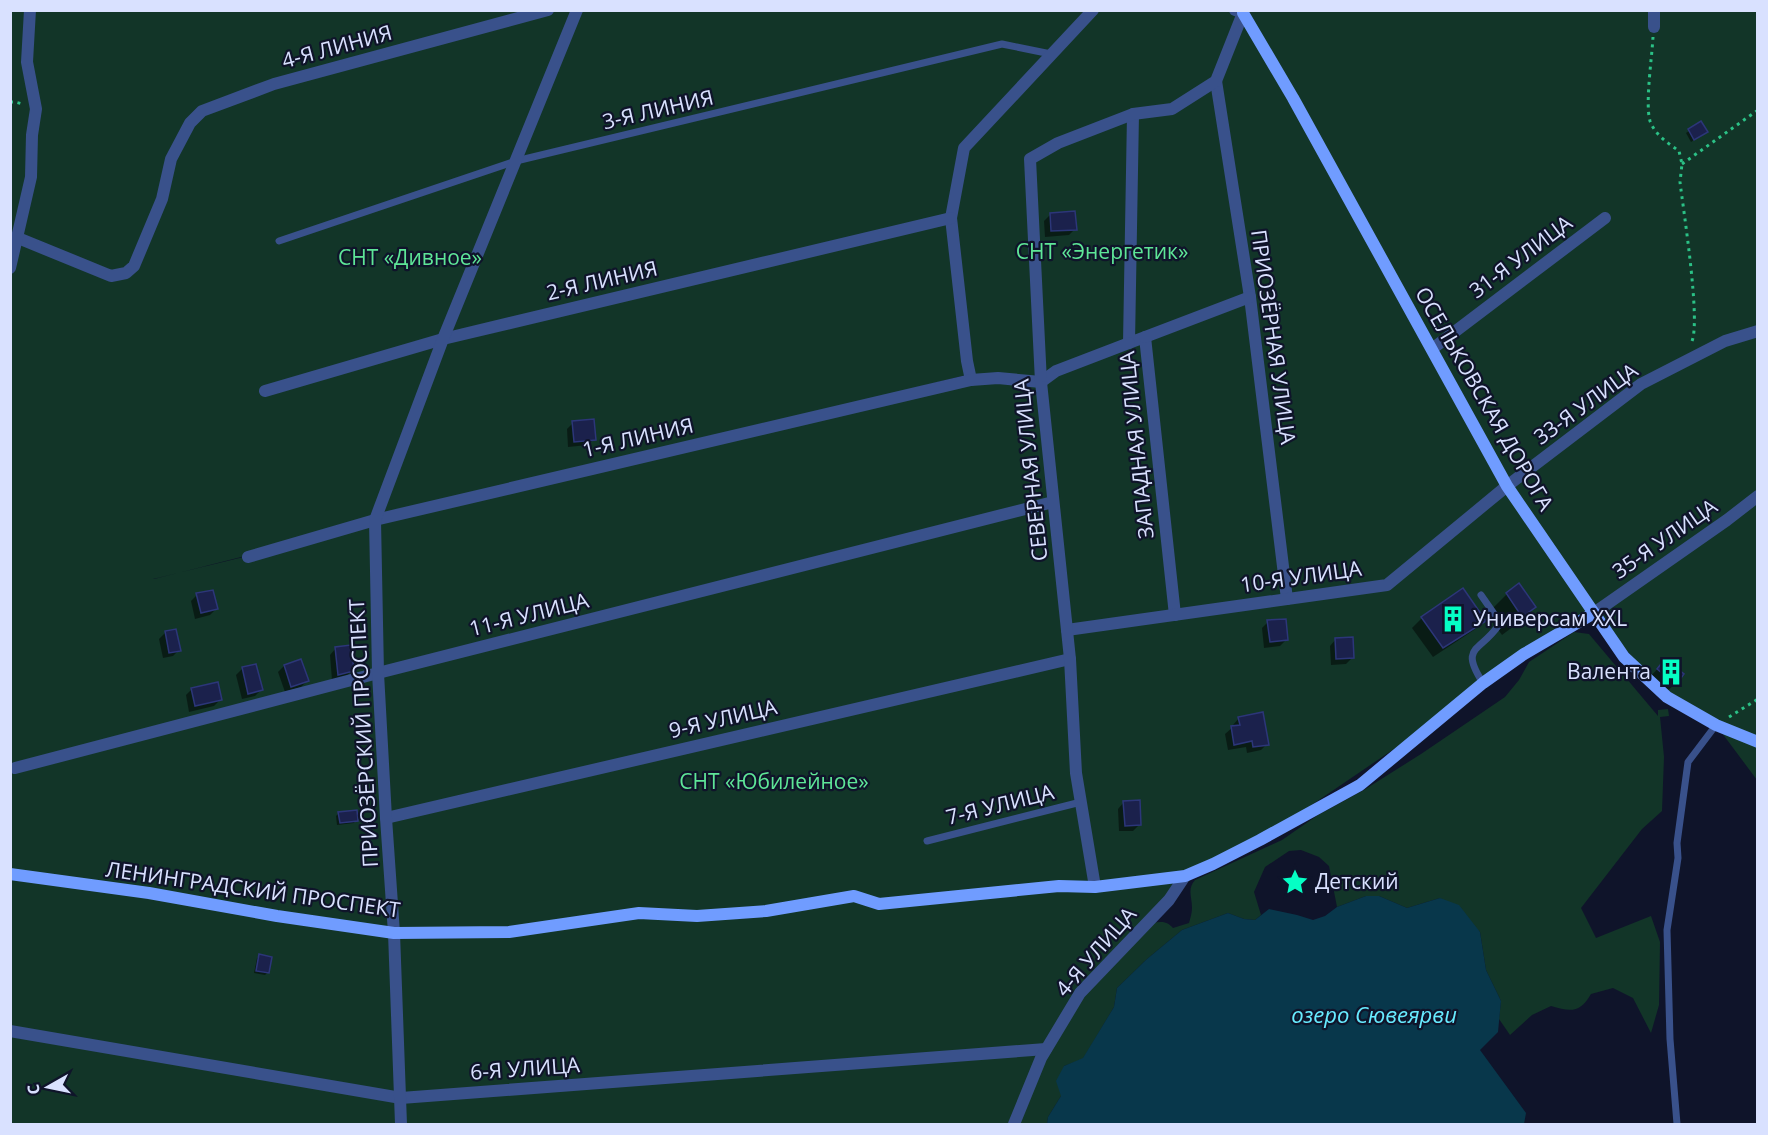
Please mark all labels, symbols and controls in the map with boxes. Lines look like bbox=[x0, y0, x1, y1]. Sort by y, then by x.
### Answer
street label: 4-Я ЛИНИЯ bbox=[279, 18, 395, 74]
street label: 3-Я ЛИНИЯ bbox=[600, 83, 716, 135]
street label: 31-Я УЛИЦА bbox=[1463, 208, 1578, 304]
street label: ПРИОЗЁРНАЯ УЛИЦА bbox=[1245, 228, 1303, 447]
park label: СНТ «Энергетик» bbox=[1016, 237, 1188, 265]
park label: СНТ «Дивное» bbox=[338, 243, 482, 271]
street label: 2-Я ЛИНИЯ bbox=[544, 254, 660, 306]
street label: ОСЕЛЬКОВСКАЯ ДОРОГА bbox=[1409, 282, 1561, 516]
street label: ЗАПАДНАЯ УЛИЦА bbox=[1112, 349, 1160, 540]
street label: 33-Я УЛИЦА bbox=[1528, 356, 1644, 450]
street label: СЕВЕРНАЯ УЛИЦА bbox=[1006, 377, 1053, 562]
street label: 1-Я ЛИНИЯ bbox=[580, 411, 696, 463]
street label: 35-Я УЛИЦА bbox=[1606, 491, 1723, 585]
street label: 10-Я УЛИЦА bbox=[1239, 554, 1364, 598]
street label: 11-Я УЛИЦА bbox=[466, 586, 592, 642]
street label: ПРИОЗЁРСКИЙ ПРОСПЕКТ bbox=[342, 598, 384, 868]
building icon: Универсам XXL bbox=[1438, 604, 1468, 634]
place label: Универсам XXL bbox=[1473, 604, 1627, 632]
place label: Валента bbox=[1567, 657, 1651, 685]
building icon: Валента bbox=[1656, 657, 1686, 687]
street label: 9-Я УЛИЦА bbox=[666, 692, 780, 744]
park label: СНТ «Юбилейное» bbox=[679, 767, 869, 795]
street label: 7-Я УЛИЦА bbox=[943, 777, 1057, 831]
street label: ЛЕНИНГРАДСКИЙ ПРОСПЕКТ bbox=[104, 854, 402, 924]
place icon: Детский bbox=[1280, 867, 1310, 897]
place label: Детский bbox=[1315, 867, 1399, 895]
street label: 4-Я УЛИЦА bbox=[1049, 900, 1142, 1002]
water label: озеро Сювеярви bbox=[1291, 999, 1457, 1029]
street label: 6-Я УЛИЦА bbox=[469, 1050, 581, 1086]
north arrow bbox=[18, 1057, 78, 1117]
text: С bbox=[22, 1083, 45, 1096]

